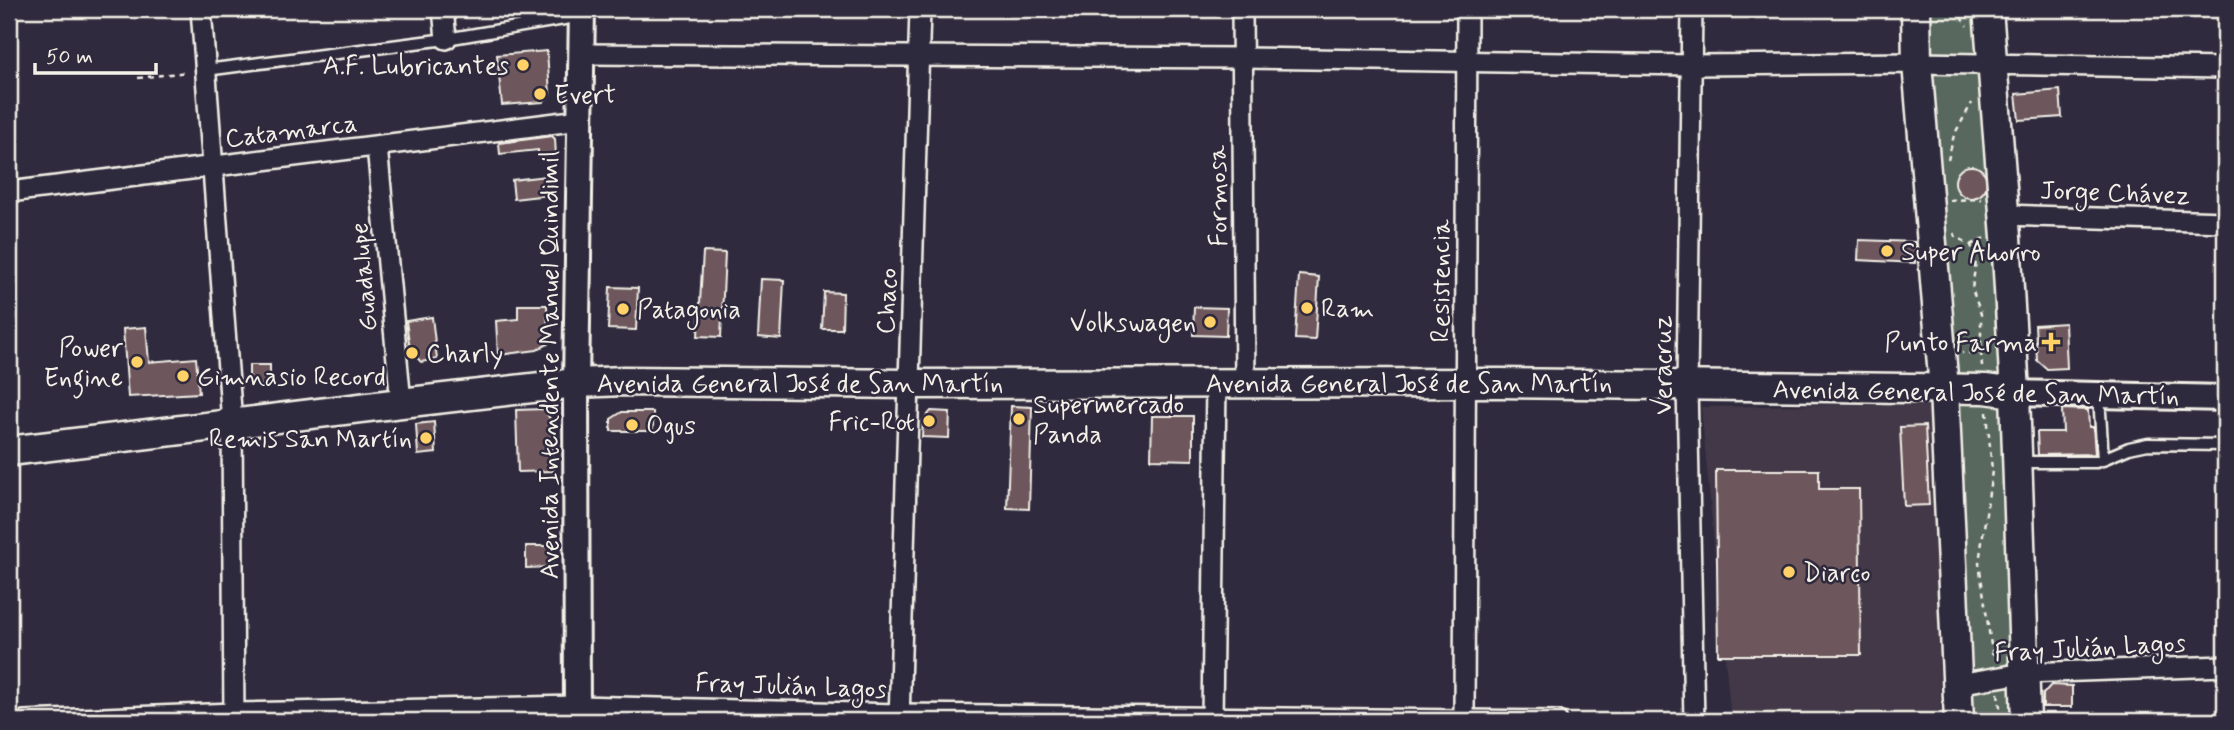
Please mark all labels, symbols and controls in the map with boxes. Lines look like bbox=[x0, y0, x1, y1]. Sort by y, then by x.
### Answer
scale bar bbox=[35, 32, 156, 76]
text: 50 m bbox=[46, 43, 93, 71]
place label: A.F. Lubricantes bbox=[323, 50, 509, 84]
marker: A.F. Lubricantes bbox=[515, 57, 531, 73]
place label: Evert bbox=[554, 79, 616, 113]
marker: Evert bbox=[532, 86, 548, 102]
street label: Catamarca bbox=[223, 107, 359, 157]
street label: Formosa bbox=[1201, 145, 1237, 247]
street label: Avenida Intendente Manuel Quindimil bbox=[534, 151, 568, 579]
street label: Jorge Chávez bbox=[2039, 174, 2191, 216]
street label: Resistencia bbox=[1425, 219, 1459, 343]
street label: Guadalupe bbox=[343, 221, 387, 333]
place label: Super Ahorro bbox=[1901, 236, 2041, 270]
marker: Super Ahorro bbox=[1879, 243, 1895, 259]
street label: Chaco bbox=[870, 267, 906, 335]
place label: Ram bbox=[1321, 293, 1374, 327]
place label: Patagonia bbox=[637, 294, 741, 330]
marker: Ram bbox=[1299, 300, 1315, 316]
marker: Patagonia bbox=[615, 301, 631, 317]
place label: Volkswagen bbox=[1070, 307, 1196, 343]
marker: Volkswagen bbox=[1202, 314, 1218, 330]
street label: Veracruz bbox=[1647, 315, 1681, 415]
place label: Punto Farma bbox=[1885, 327, 2037, 361]
place label: Power Engine bbox=[44, 332, 124, 399]
marker: Punto Farma bbox=[2043, 334, 2059, 350]
place label: Charly bbox=[426, 338, 503, 372]
marker: Charly bbox=[404, 345, 420, 361]
marker: Power Engine bbox=[129, 354, 145, 370]
place label: Gimnasio Record bbox=[197, 361, 386, 395]
marker: Gimnasio Record bbox=[175, 368, 191, 384]
street label: Avenida General José de San Martín bbox=[597, 368, 1003, 402]
street label: Avenida General José de San Martín bbox=[1206, 368, 1612, 402]
street label: Avenida General José de San Martín bbox=[1772, 373, 2180, 415]
place label: Supermercado Panda bbox=[1033, 389, 1184, 453]
place label: Fric-Rot bbox=[828, 406, 915, 440]
place label: Ogus bbox=[646, 410, 696, 444]
marker: Supermercado Panda bbox=[1011, 411, 1027, 427]
marker: Fric-Rot bbox=[921, 413, 937, 429]
marker: Ogus bbox=[624, 417, 640, 433]
place label: Remis San Martín bbox=[209, 423, 412, 457]
marker: Remis San Martín bbox=[418, 430, 434, 446]
place label: Diarco bbox=[1803, 557, 1871, 591]
marker: Diarco bbox=[1781, 564, 1797, 580]
street label: Fray Julián Lagos bbox=[1994, 627, 2187, 673]
street label: Fray Julián Lagos bbox=[695, 667, 887, 709]

